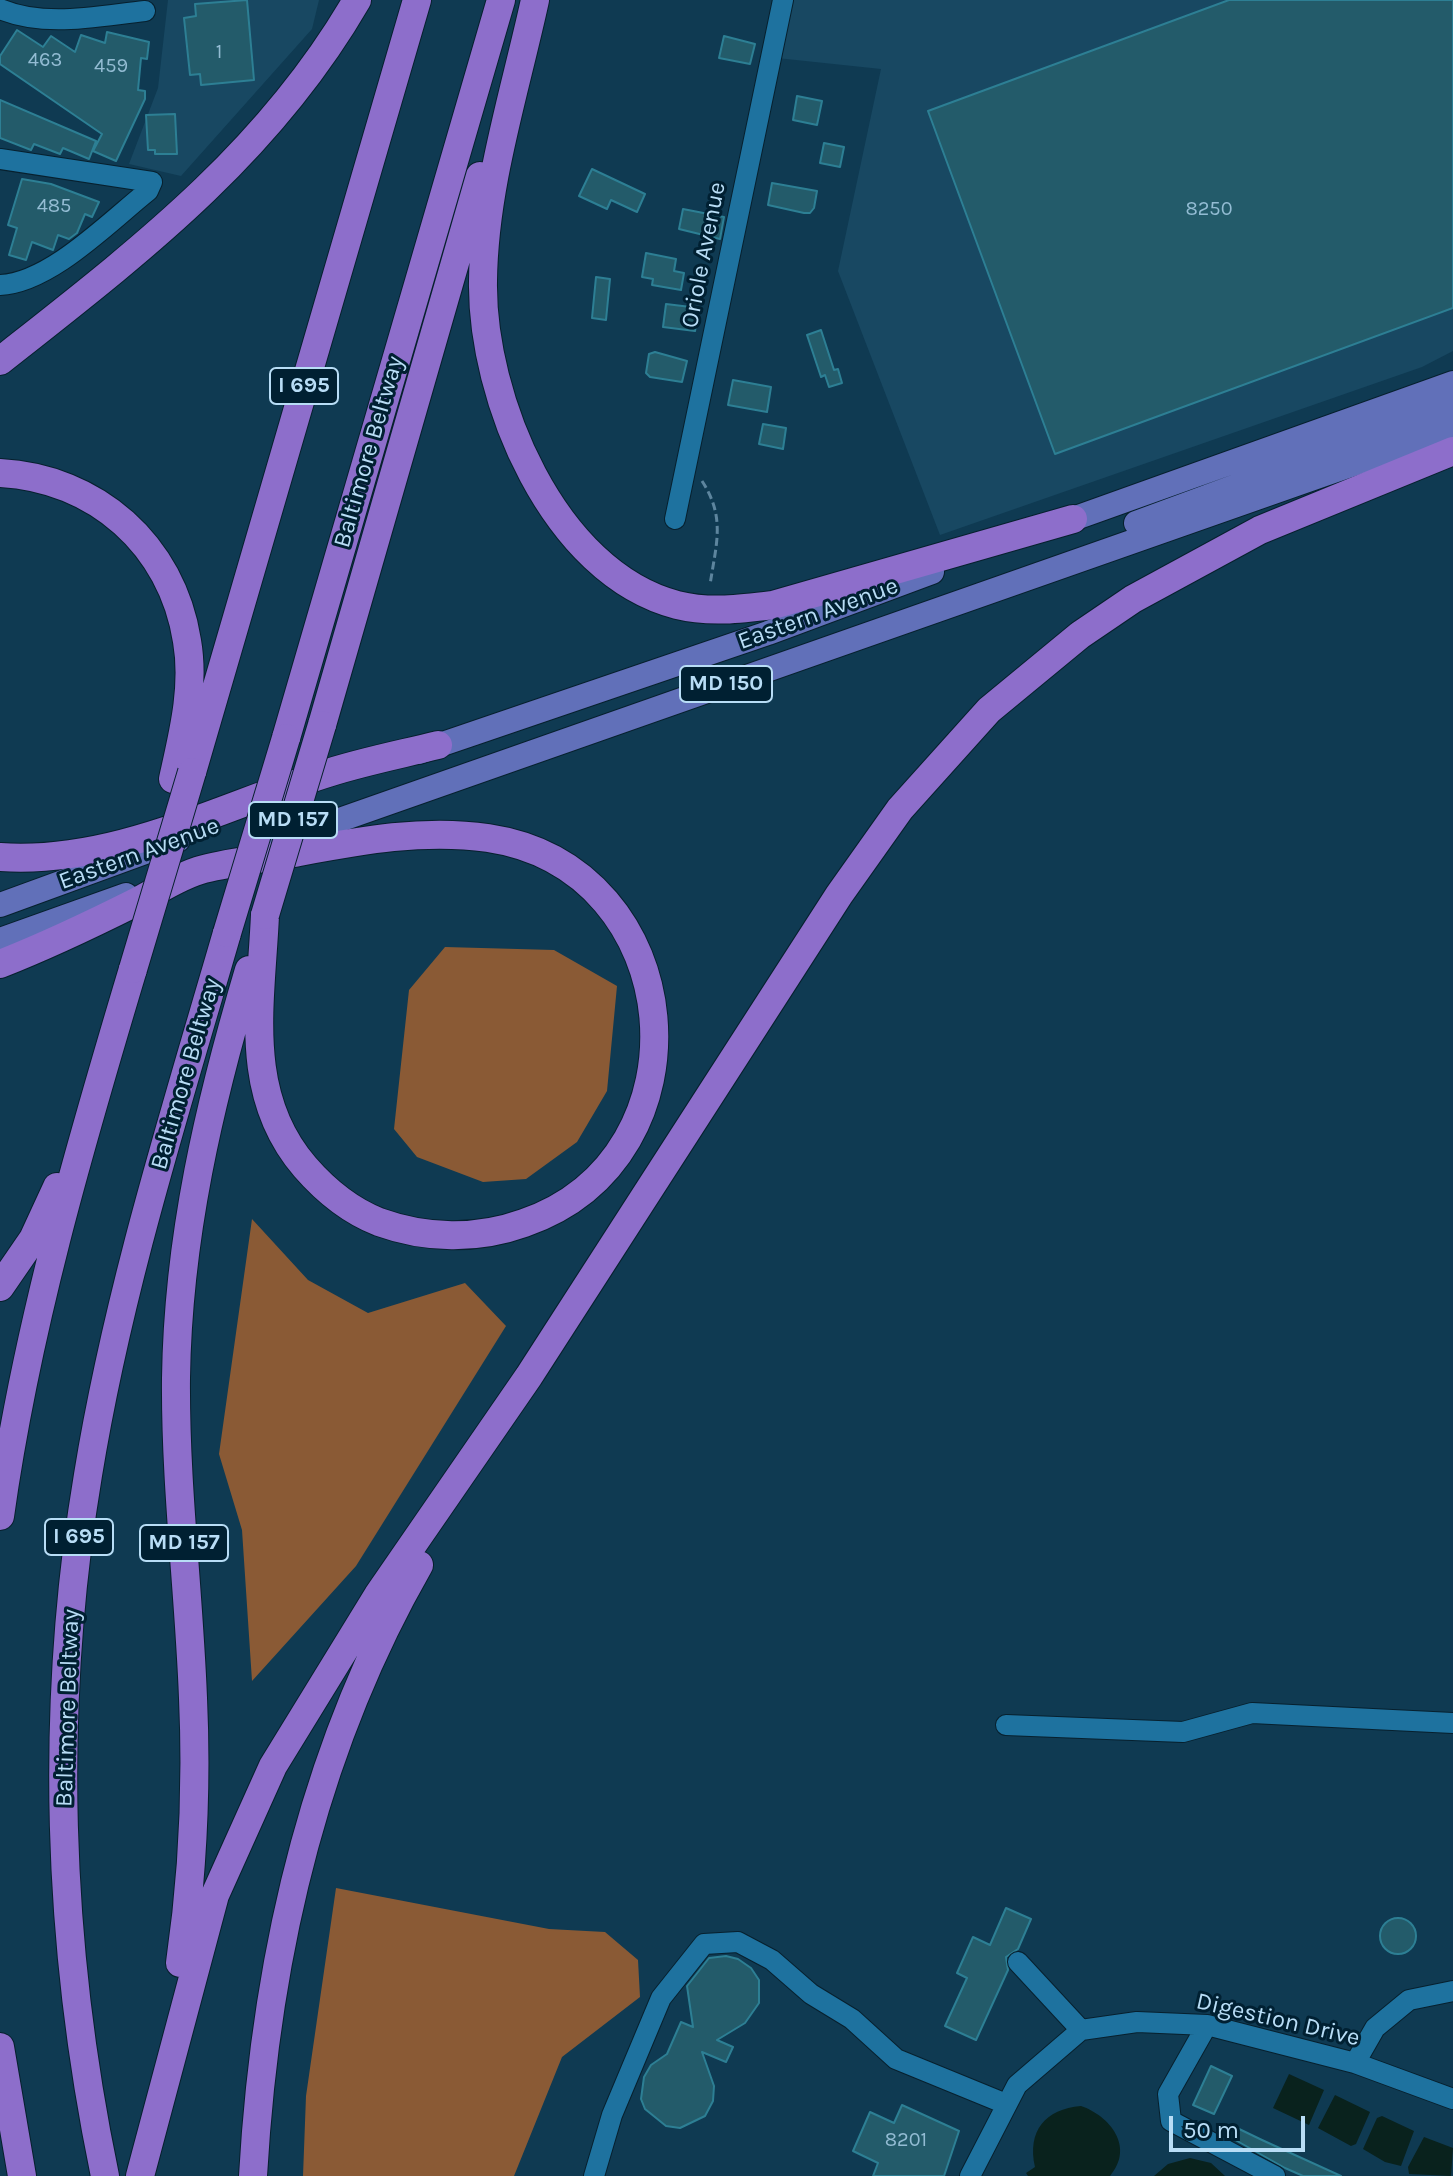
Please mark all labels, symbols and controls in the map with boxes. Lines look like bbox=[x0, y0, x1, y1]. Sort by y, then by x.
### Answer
house number: 1 bbox=[216, 40, 222, 64]
house number: 463 bbox=[28, 48, 62, 72]
house number: 459 bbox=[94, 54, 128, 78]
street label: Oriole Avenue bbox=[676, 180, 732, 330]
house number: 485 bbox=[37, 194, 71, 218]
house number: 8250 bbox=[1185, 197, 1233, 221]
street label: Baltimore Beltway bbox=[328, 353, 410, 551]
road number: I 695 bbox=[270, 368, 338, 404]
street label: Eastern Avenue bbox=[734, 572, 902, 656]
road number: MD 150 bbox=[680, 666, 772, 702]
road number: MD 157 bbox=[249, 802, 337, 838]
street label: Eastern Avenue bbox=[55, 812, 223, 896]
street label: Baltimore Beltway bbox=[145, 975, 227, 1173]
road number: I 695 bbox=[45, 1519, 113, 1555]
road number: MD 157 bbox=[140, 1525, 228, 1561]
street label: Baltimore Beltway bbox=[50, 1609, 86, 1807]
street label: Digestion Drive bbox=[1193, 1987, 1363, 2053]
scale bar bbox=[1173, 2100, 1309, 2150]
text: 50 m bbox=[1183, 2116, 1239, 2144]
house number: 8201 bbox=[885, 2128, 927, 2152]

